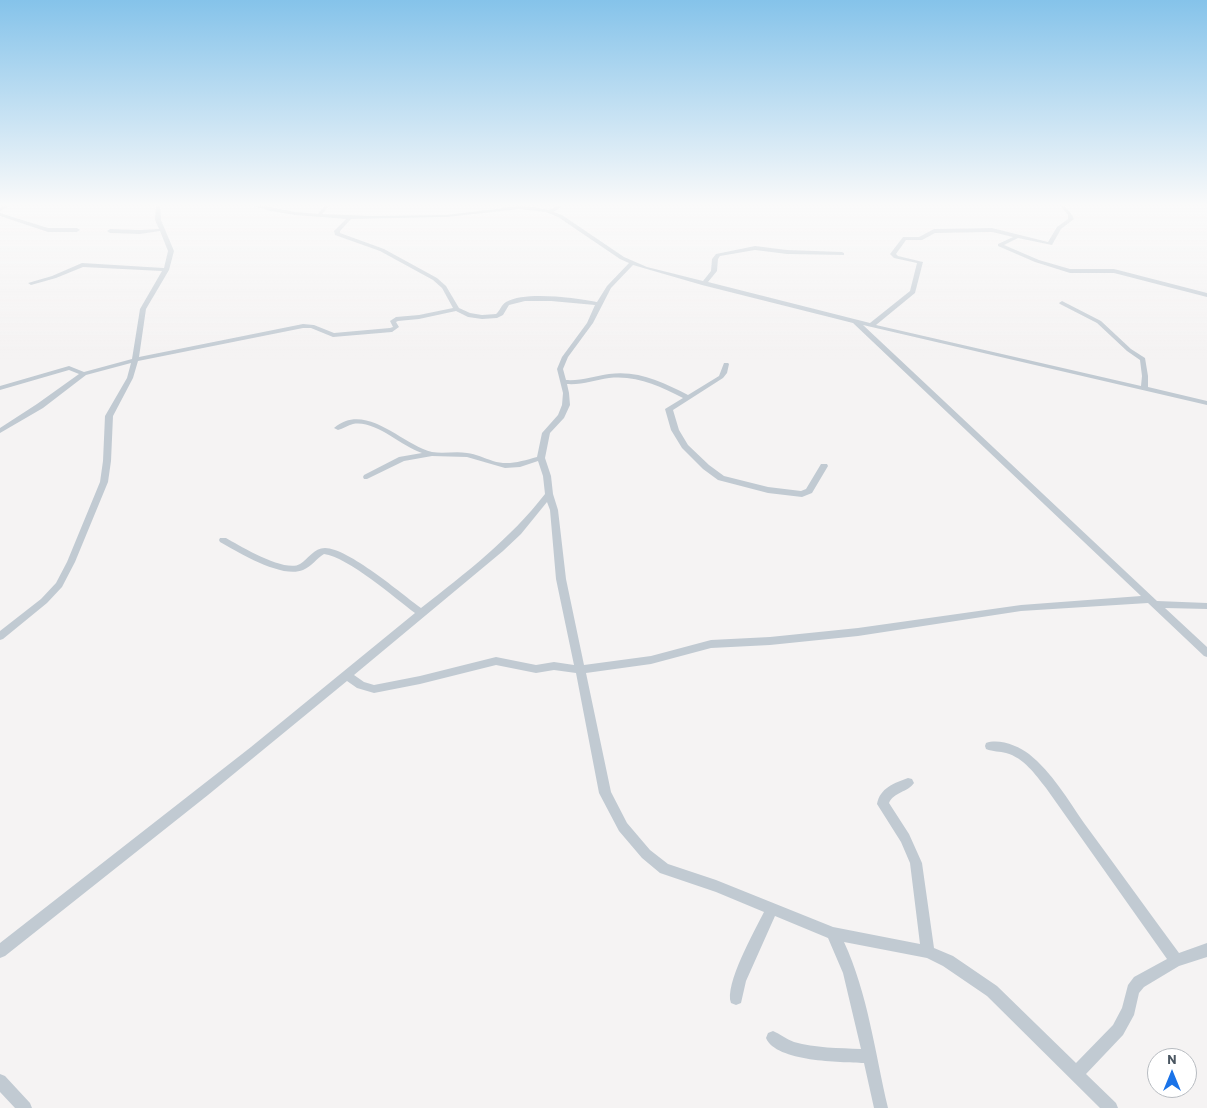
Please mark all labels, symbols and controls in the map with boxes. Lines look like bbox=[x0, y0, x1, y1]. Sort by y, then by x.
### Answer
north arrow bbox=[1147, 1048, 1197, 1098]
text: N bbox=[1167, 1050, 1177, 1067]

